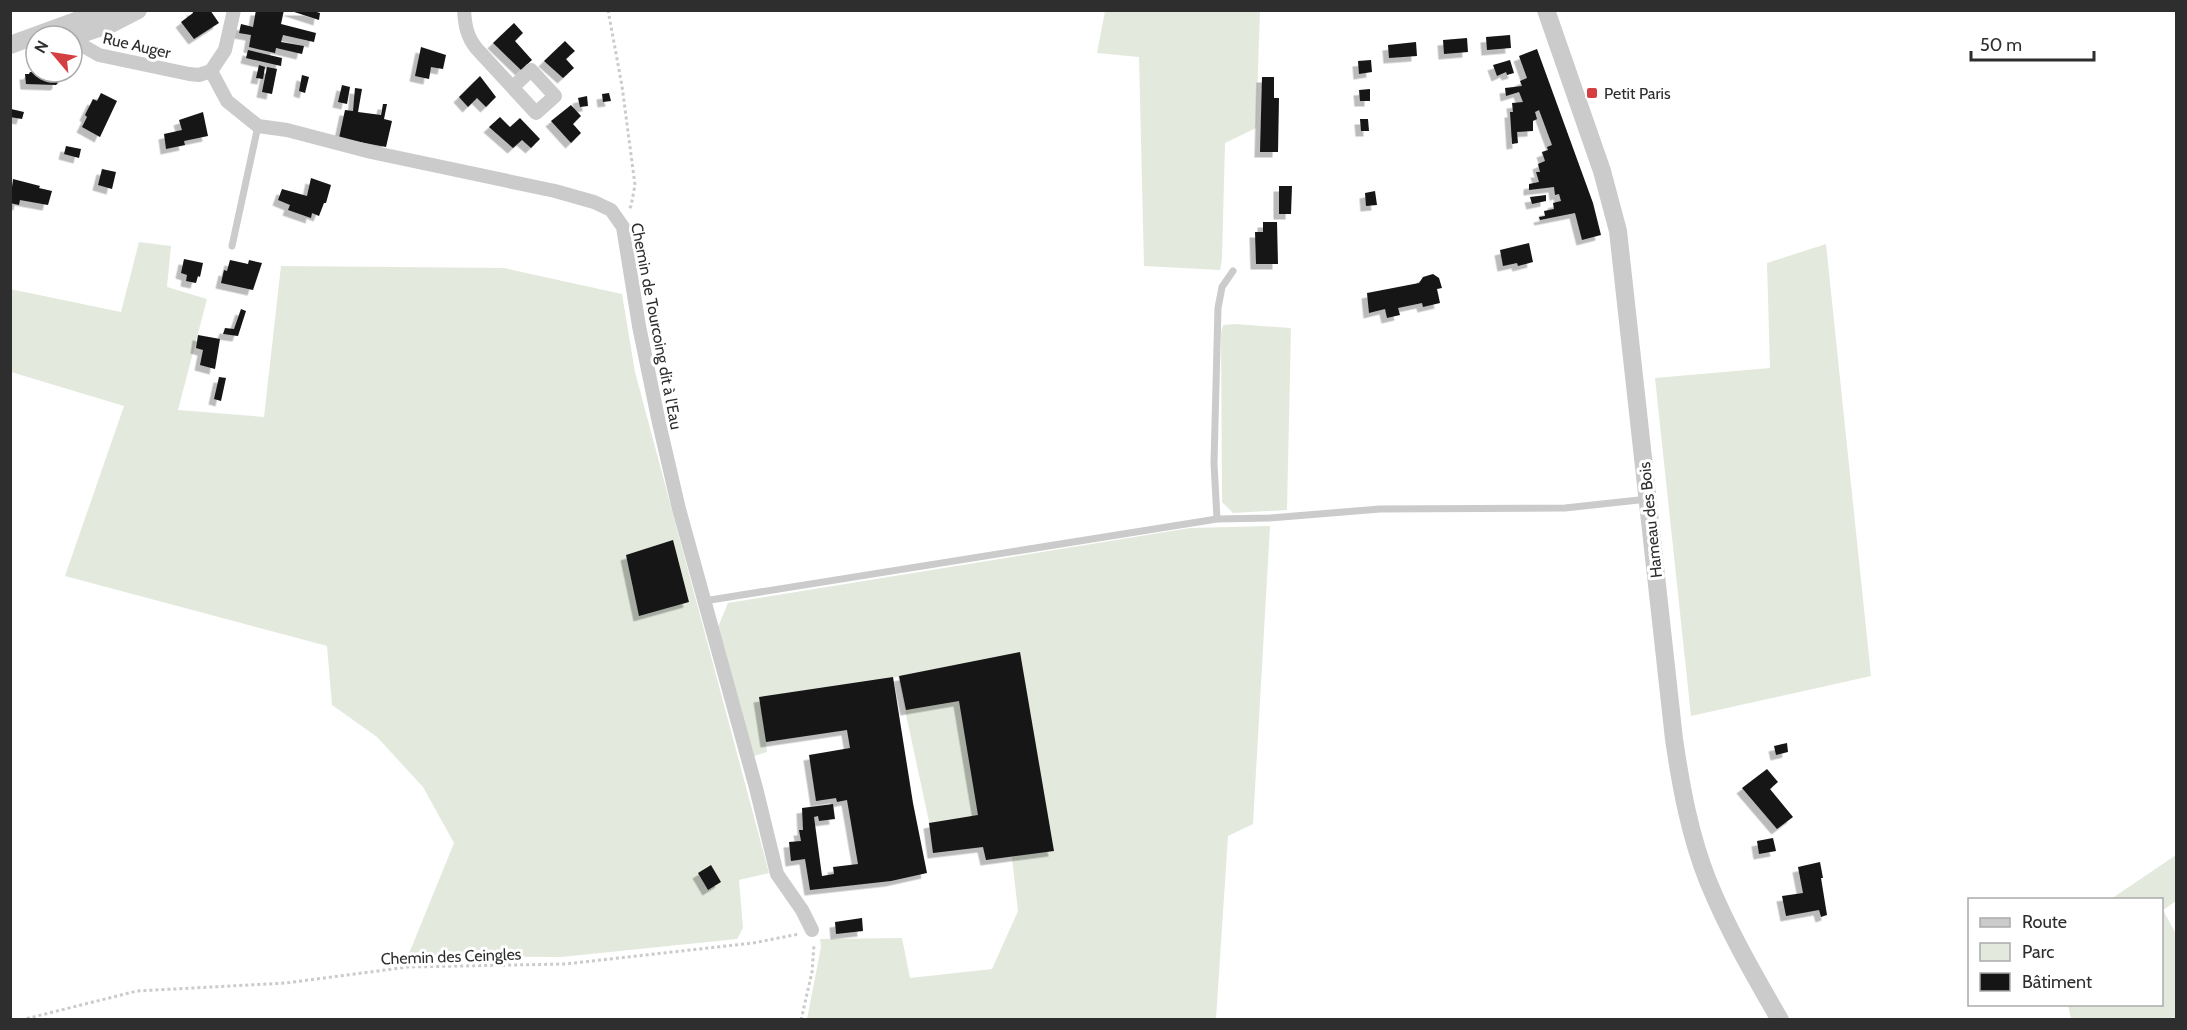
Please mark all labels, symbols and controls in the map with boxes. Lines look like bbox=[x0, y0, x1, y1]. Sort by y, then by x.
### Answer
north arrow bbox=[24, 24, 84, 84]
scale bar bbox=[1971, 24, 2094, 62]
street label: Rue Auger bbox=[101, 28, 174, 63]
text: 50 m bbox=[1980, 34, 2022, 56]
text: N bbox=[30, 37, 52, 57]
place label: Petit Paris bbox=[1604, 84, 1671, 103]
marker: Petit Paris bbox=[1585, 86, 1599, 100]
street label: Chemin de Tourcoing dit à l'Eau bbox=[627, 221, 686, 431]
street label: Hameau des Bois bbox=[1635, 461, 1666, 579]
legend bbox=[1968, 898, 2163, 1006]
text: Route bbox=[2022, 911, 2067, 933]
text: Parc bbox=[2022, 941, 2054, 963]
street label: Chemin des Ceingles bbox=[380, 945, 522, 968]
text: Bâtiment bbox=[2022, 971, 2092, 993]

